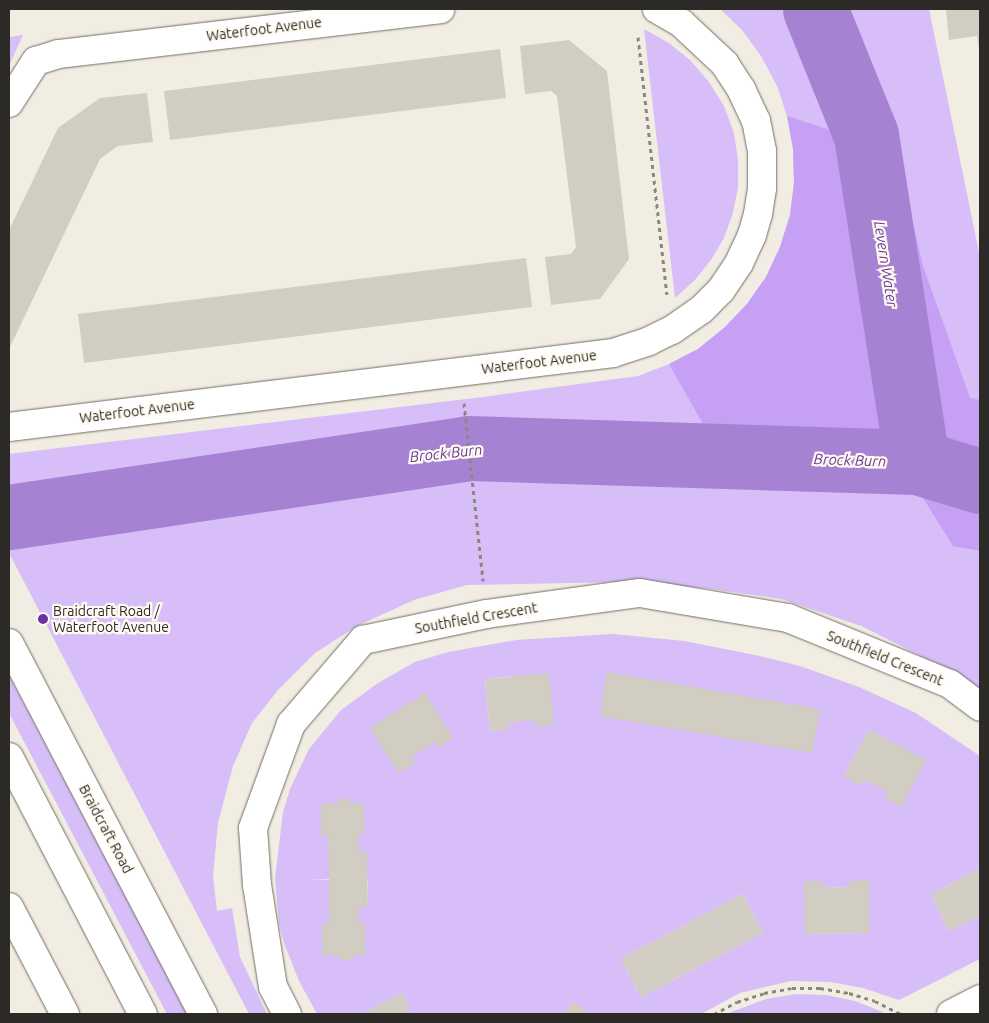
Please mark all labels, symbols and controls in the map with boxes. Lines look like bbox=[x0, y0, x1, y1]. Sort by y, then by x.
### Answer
street label: Waterfoot Avenue bbox=[205, 14, 323, 44]
water label: Levern Water bbox=[870, 220, 902, 308]
street label: Waterfoot Avenue bbox=[480, 347, 598, 377]
street label: Waterfoot Avenue bbox=[78, 396, 196, 426]
water label: Brock Burn bbox=[409, 440, 483, 466]
water label: Brock Burn bbox=[813, 450, 887, 470]
street label: Southfield Crescent bbox=[414, 599, 538, 637]
place label: Braidcraft Road / Waterfoot Avenue bbox=[53, 603, 169, 636]
marker: Braidcraft Road / Waterfoot Avenue bbox=[37, 613, 49, 625]
street label: Southfield Crescent bbox=[824, 627, 946, 689]
street label: Braidcraft Road bbox=[76, 782, 136, 876]

